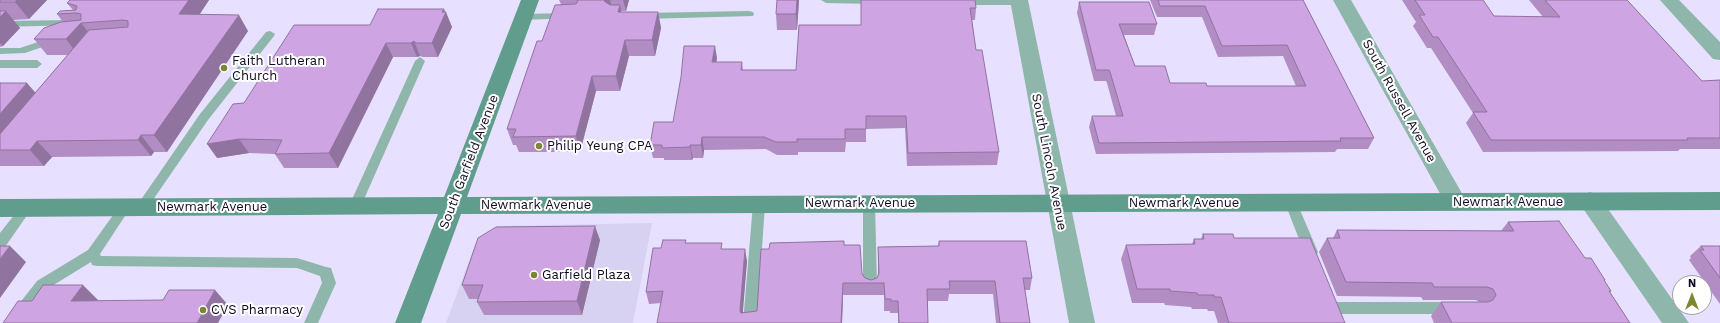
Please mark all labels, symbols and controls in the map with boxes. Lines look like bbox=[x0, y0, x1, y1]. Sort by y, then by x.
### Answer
street label: South Russell Avenue bbox=[1359, 37, 1439, 165]
place label: Faith Lutheran Church bbox=[232, 53, 325, 84]
marker: Faith Lutheran Church bbox=[219, 63, 229, 73]
street label: South Lincoln Avenue bbox=[1028, 92, 1070, 232]
street label: South Garfield Avenue bbox=[436, 93, 502, 231]
place label: Philip Yeung CPA bbox=[547, 138, 653, 154]
marker: Philip Yeung CPA bbox=[534, 141, 544, 151]
street label: Newmark Avenue bbox=[1453, 194, 1563, 210]
street label: Newmark Avenue bbox=[805, 195, 915, 211]
street label: Newmark Avenue bbox=[1129, 195, 1239, 211]
street label: Newmark Avenue bbox=[481, 197, 591, 213]
street label: Newmark Avenue bbox=[157, 199, 267, 215]
place label: Garfield Plaza bbox=[542, 267, 630, 283]
marker: Garfield Plaza bbox=[529, 270, 539, 280]
north arrow bbox=[1672, 275, 1712, 315]
text: N bbox=[1688, 277, 1696, 290]
place label: CVS Pharmacy bbox=[211, 302, 303, 318]
marker: CVS Pharmacy bbox=[198, 305, 208, 315]

